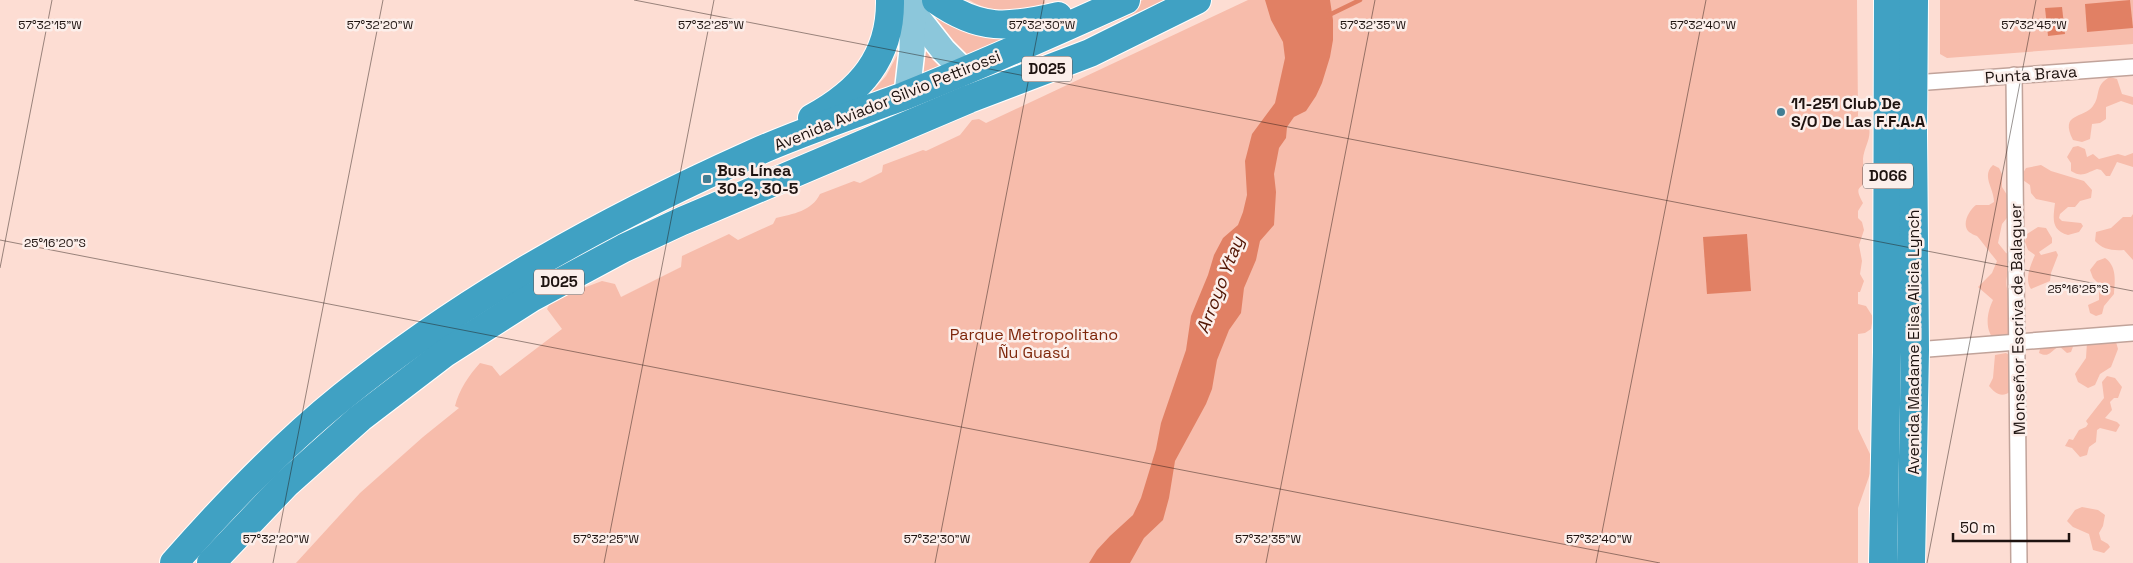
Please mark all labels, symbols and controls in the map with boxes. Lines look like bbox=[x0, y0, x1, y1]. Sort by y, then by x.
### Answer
text: 57°32'15"W bbox=[18, 17, 82, 33]
text: 57°32'20"W bbox=[347, 17, 414, 33]
text: 57°32'25"W bbox=[678, 17, 744, 33]
text: 57°32'30"W bbox=[1009, 17, 1076, 33]
text: 57°32'35"W bbox=[1340, 17, 1406, 33]
text: 57°32'40"W bbox=[1670, 17, 1737, 33]
text: 57°32'45"W bbox=[2001, 17, 2067, 33]
street label: Avenida Aviador Silvio Pettirossi bbox=[771, 45, 1003, 156]
road number: D025 bbox=[1022, 56, 1072, 82]
street label: Punta Brava bbox=[1984, 61, 2078, 88]
place label: 11-251 Club De S/O De Las F.F.A.A bbox=[1791, 93, 1925, 132]
marker: 11-251 Club De S/O De Las F.F.A.A bbox=[1775, 106, 1787, 118]
place label: Bus Línea 30-2, 30-5 bbox=[717, 160, 799, 199]
road number: D066 bbox=[1863, 164, 1913, 188]
marker: Bus Línea 30-2, 30-5 bbox=[701, 173, 713, 185]
street label: Monseñor Escriva de Balaguer bbox=[2005, 203, 2030, 435]
street label: Avenida Madame Elisa Alicia Lynch bbox=[1903, 209, 1924, 475]
water label: Arroyo Ytay bbox=[1191, 232, 1249, 336]
text: 25°16'20"S bbox=[24, 235, 86, 251]
road number: D025 bbox=[534, 270, 584, 294]
text: 25°16'25"S bbox=[2047, 281, 2109, 297]
park label: Parque Metropolitano Ñu Guasú bbox=[950, 324, 1118, 363]
scale bar bbox=[1953, 510, 2069, 542]
text: 50 m bbox=[1960, 518, 1995, 537]
text: 57°32'20"W bbox=[243, 531, 310, 547]
text: 57°32'25"W bbox=[573, 531, 639, 547]
text: 57°32'30"W bbox=[904, 531, 971, 547]
text: 57°32'35"W bbox=[1235, 531, 1301, 547]
text: 57°32'40"W bbox=[1566, 531, 1633, 547]

